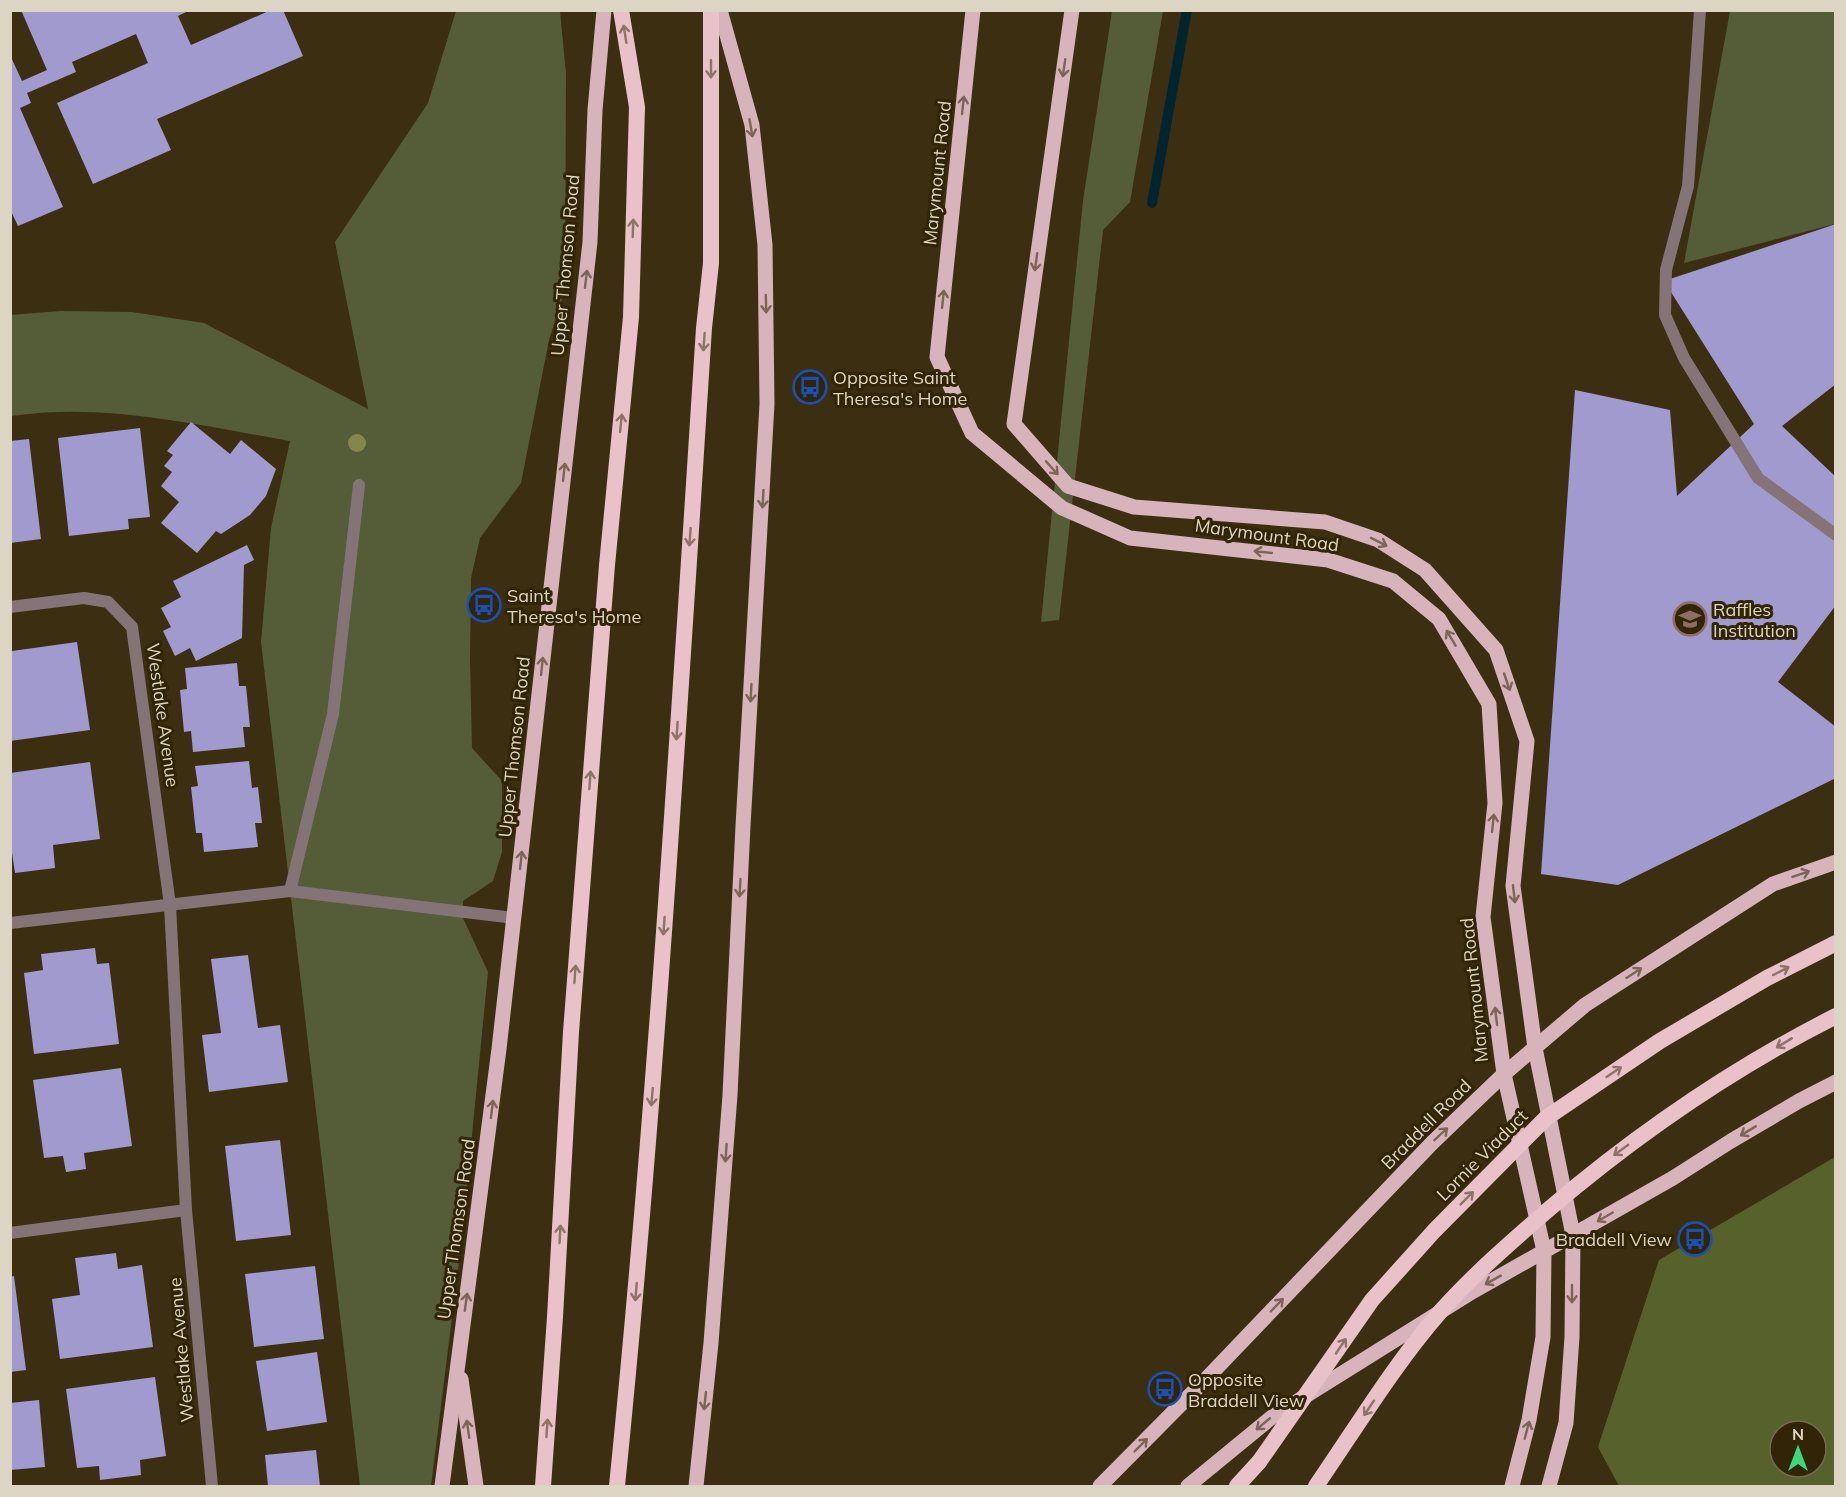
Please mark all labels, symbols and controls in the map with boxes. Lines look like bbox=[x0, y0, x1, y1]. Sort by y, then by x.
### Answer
one-way arrow bbox=[619, 25, 630, 45]
one-way arrow bbox=[1058, 58, 1069, 78]
one-way arrow bbox=[705, 59, 717, 78]
one-way arrow bbox=[958, 96, 969, 116]
street label: Marymount Road bbox=[918, 100, 956, 246]
one-way arrow bbox=[746, 118, 757, 137]
street label: Upper Thomson Road bbox=[546, 173, 584, 357]
one-way arrow bbox=[628, 219, 639, 239]
one-way arrow bbox=[1031, 251, 1042, 271]
one-way arrow bbox=[581, 269, 592, 289]
one-way arrow bbox=[938, 290, 949, 310]
one-way arrow bbox=[760, 293, 772, 313]
one-way arrow bbox=[698, 332, 709, 352]
place label: Opposite Saint Theresa's Home bbox=[833, 366, 967, 410]
bus stop icon: Opposite Saint Theresa's Home bbox=[792, 369, 828, 405]
one-way arrow bbox=[616, 413, 627, 433]
one-way arrow bbox=[1045, 460, 1059, 475]
one-way arrow bbox=[559, 463, 570, 483]
one-way arrow bbox=[757, 488, 768, 508]
street label: Marymount Road bbox=[1194, 514, 1340, 556]
one-way arrow bbox=[685, 526, 696, 546]
one-way arrow bbox=[1369, 536, 1387, 548]
one-way arrow bbox=[1254, 547, 1274, 558]
place label: Saint Theresa's Home bbox=[507, 584, 641, 628]
bus stop icon: Saint Theresa's Home bbox=[466, 587, 502, 623]
place label: Raffles Institution bbox=[1713, 598, 1796, 642]
school or university icon: Raffles Institution bbox=[1672, 601, 1708, 637]
one-way arrow bbox=[1444, 630, 1456, 647]
street label: Westlake Avenue bbox=[142, 642, 184, 788]
street label: Upper Thomson Road bbox=[493, 655, 535, 839]
one-way arrow bbox=[537, 657, 548, 677]
one-way arrow bbox=[1502, 672, 1513, 691]
one-way arrow bbox=[746, 683, 757, 703]
one-way arrow bbox=[672, 721, 683, 741]
one-way arrow bbox=[585, 770, 596, 790]
one-way arrow bbox=[1488, 813, 1499, 833]
one-way arrow bbox=[515, 850, 526, 870]
one-way arrow bbox=[1792, 868, 1811, 879]
one-way arrow bbox=[735, 877, 746, 897]
one-way arrow bbox=[1509, 884, 1520, 904]
one-way arrow bbox=[659, 915, 670, 935]
street label: Marymount Road bbox=[1455, 917, 1493, 1063]
one-way arrow bbox=[1772, 964, 1790, 976]
one-way arrow bbox=[570, 965, 581, 985]
one-way arrow bbox=[1625, 967, 1642, 979]
one-way arrow bbox=[1490, 1007, 1501, 1027]
one-way arrow bbox=[1776, 1038, 1793, 1050]
one-way arrow bbox=[1606, 1066, 1622, 1078]
street label: Braddell Road bbox=[1376, 1074, 1476, 1174]
one-way arrow bbox=[646, 1087, 657, 1107]
one-way arrow bbox=[486, 1099, 497, 1119]
street label: Lornie Viaduct bbox=[1431, 1104, 1533, 1206]
one-way arrow bbox=[1740, 1125, 1757, 1137]
one-way arrow bbox=[1433, 1127, 1448, 1141]
street label: Upper Thomson Road bbox=[432, 1137, 480, 1321]
one-way arrow bbox=[720, 1143, 731, 1163]
one-way arrow bbox=[1614, 1144, 1630, 1157]
one-way arrow bbox=[1459, 1190, 1474, 1205]
one-way arrow bbox=[1597, 1211, 1614, 1223]
bus stop icon: Braddell View bbox=[1677, 1221, 1713, 1257]
one-way arrow bbox=[554, 1224, 565, 1244]
place label: Braddell View bbox=[1556, 1228, 1672, 1251]
one-way arrow bbox=[1485, 1274, 1502, 1286]
street label: Westlake Avenue bbox=[163, 1277, 199, 1423]
one-way arrow bbox=[630, 1281, 641, 1301]
one-way arrow bbox=[1566, 1283, 1578, 1303]
one-way arrow bbox=[461, 1293, 472, 1313]
one-way arrow bbox=[1269, 1298, 1284, 1313]
one-way arrow bbox=[1335, 1338, 1347, 1355]
place label: Opposite Braddell View bbox=[1188, 1368, 1305, 1412]
bus stop icon: Opposite Braddell View bbox=[1147, 1371, 1183, 1407]
one-way arrow bbox=[699, 1391, 710, 1410]
one-way arrow bbox=[1362, 1399, 1374, 1416]
one-way arrow bbox=[1256, 1417, 1271, 1431]
one-way arrow bbox=[462, 1419, 473, 1439]
one-way arrow bbox=[542, 1419, 553, 1439]
north arrow bbox=[1768, 1419, 1828, 1479]
one-way arrow bbox=[1521, 1421, 1533, 1440]
text: N bbox=[1792, 1424, 1804, 1444]
one-way arrow bbox=[1133, 1437, 1148, 1452]

